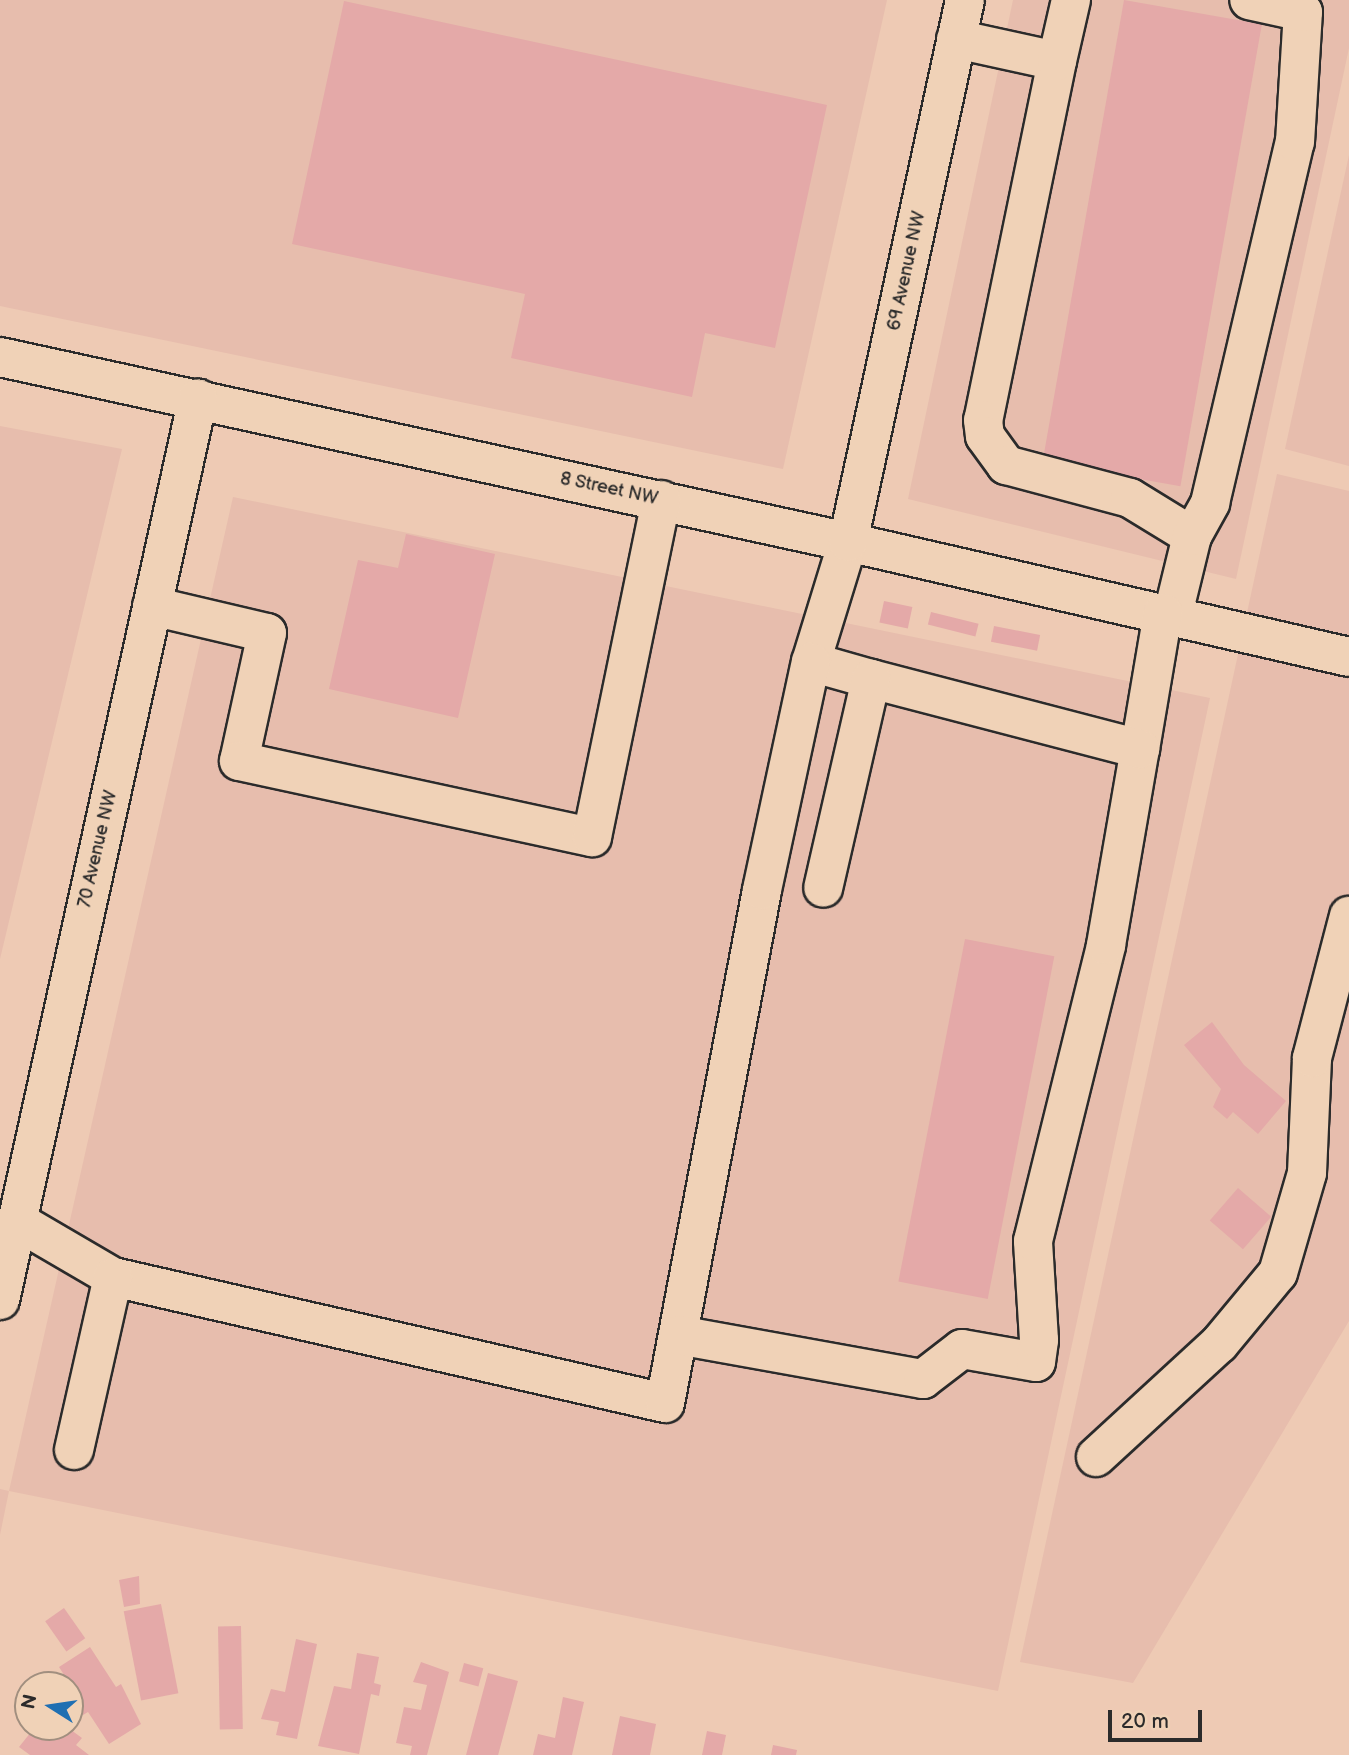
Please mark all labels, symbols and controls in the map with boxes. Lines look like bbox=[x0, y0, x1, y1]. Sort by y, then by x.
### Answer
street label: 69 Avenue NW bbox=[884, 209, 930, 333]
street label: 8 Street NW bbox=[558, 468, 660, 510]
street label: 70 Avenue NW bbox=[74, 788, 122, 910]
north arrow bbox=[14, 1671, 84, 1741]
text: N bbox=[17, 1693, 43, 1711]
scale bar bbox=[1111, 1696, 1206, 1740]
text: 20 m bbox=[1121, 1709, 1169, 1734]

